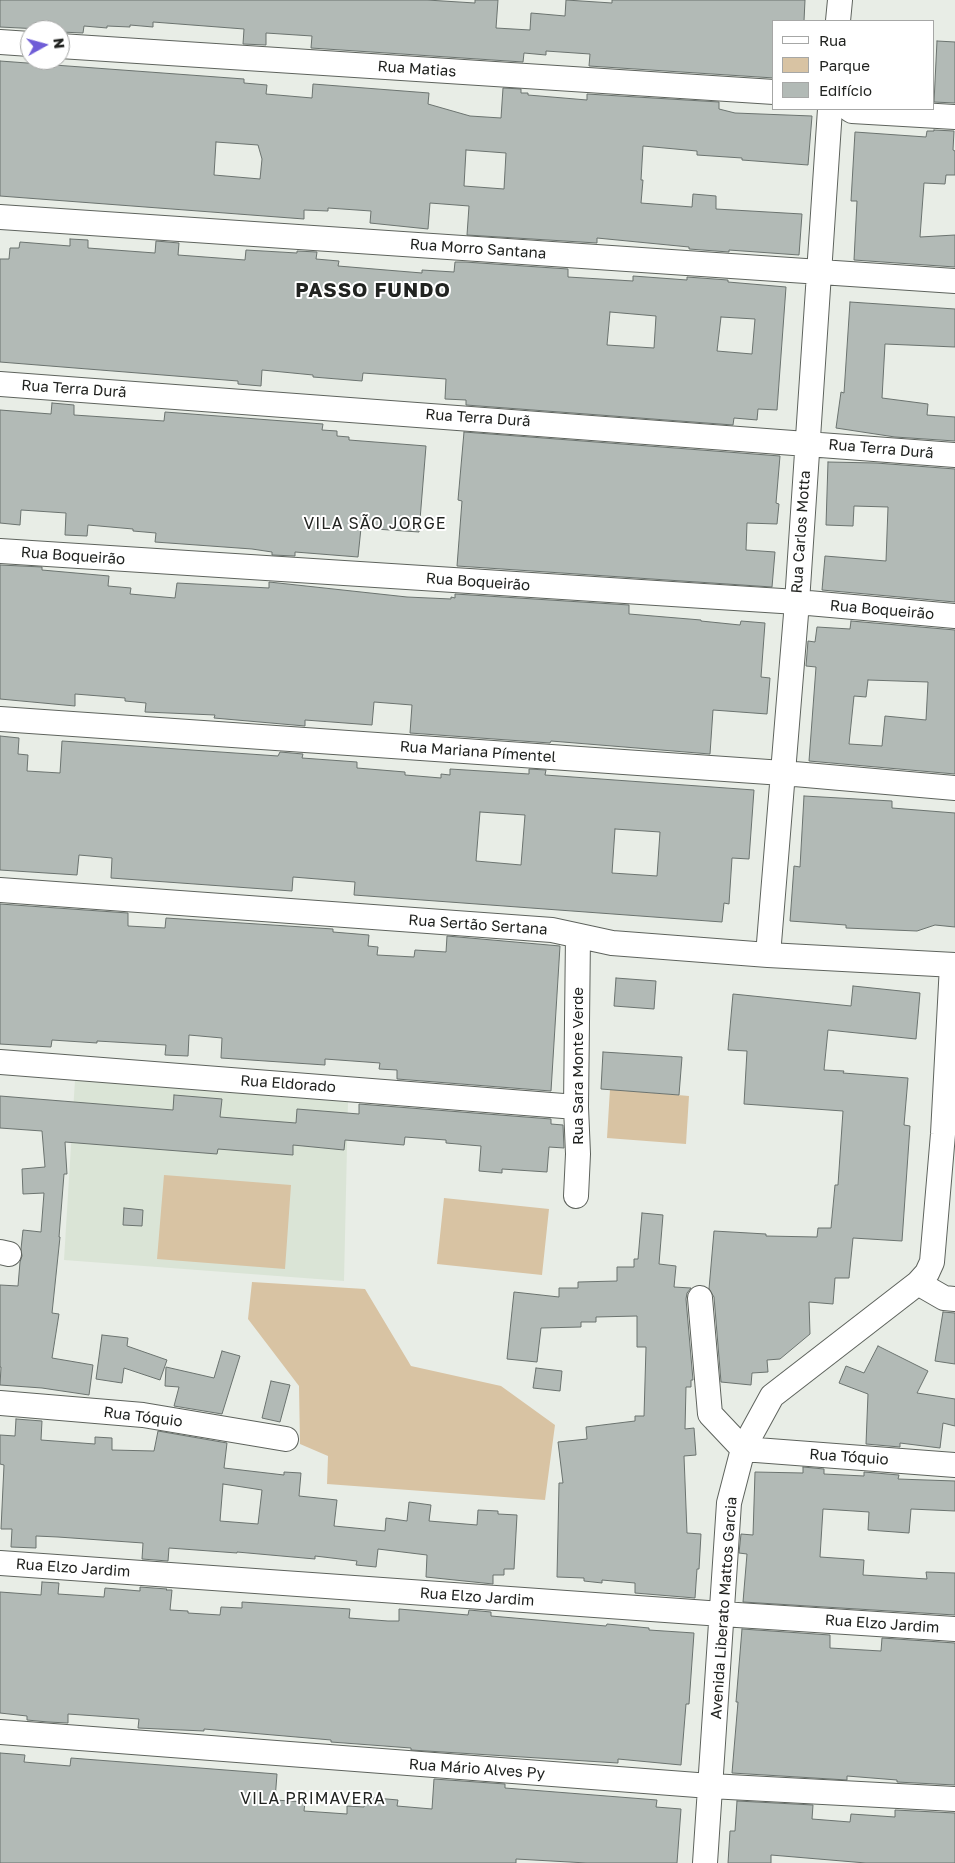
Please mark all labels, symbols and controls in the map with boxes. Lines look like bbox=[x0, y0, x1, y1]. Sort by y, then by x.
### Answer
north arrow bbox=[20, 20, 70, 70]
legend bbox=[772, 20, 935, 110]
text: Rua bbox=[819, 31, 846, 49]
text: N bbox=[50, 37, 68, 50]
text: Parque bbox=[819, 56, 870, 74]
street label: Rua Matias bbox=[377, 57, 457, 81]
text: Edifício bbox=[819, 81, 872, 99]
street label: Rua Morro Santana bbox=[409, 235, 547, 263]
district label: PASSO FUNDO bbox=[294, 279, 452, 303]
street label: Rua Terra Durã bbox=[21, 376, 127, 402]
street label: Rua Terra Durã bbox=[425, 405, 531, 431]
street label: Rua Terra Durã bbox=[828, 435, 934, 463]
street label: Rua Carlos Motta bbox=[788, 470, 814, 594]
district label: VILA SÃO JORGE bbox=[302, 514, 448, 534]
street label: Rua Boqueirão bbox=[20, 543, 126, 569]
street label: Rua Boqueirão bbox=[425, 569, 531, 595]
street label: Rua Boqueirão bbox=[829, 596, 935, 624]
street label: Rua Mariana Pímentel bbox=[399, 738, 557, 766]
street label: Rua Sertão Sertana bbox=[408, 911, 548, 939]
street label: Rua Sara Monte Verde bbox=[569, 987, 587, 1145]
street label: Rua Eldorado bbox=[240, 1072, 336, 1096]
street label: Rua Tóquio bbox=[102, 1403, 184, 1431]
street label: Rua Tóquio bbox=[809, 1445, 889, 1469]
street label: Avenida Liberato Mattos Garcia bbox=[707, 1496, 741, 1720]
street label: Rua Elzo Jardim bbox=[15, 1555, 131, 1581]
street label: Rua Elzo Jardim bbox=[419, 1584, 535, 1610]
street label: Rua Elzo Jardim bbox=[824, 1611, 940, 1637]
street label: Rua Mário Alves Py bbox=[408, 1755, 546, 1783]
district label: VILA PRIMAVERA bbox=[238, 1789, 388, 1809]

